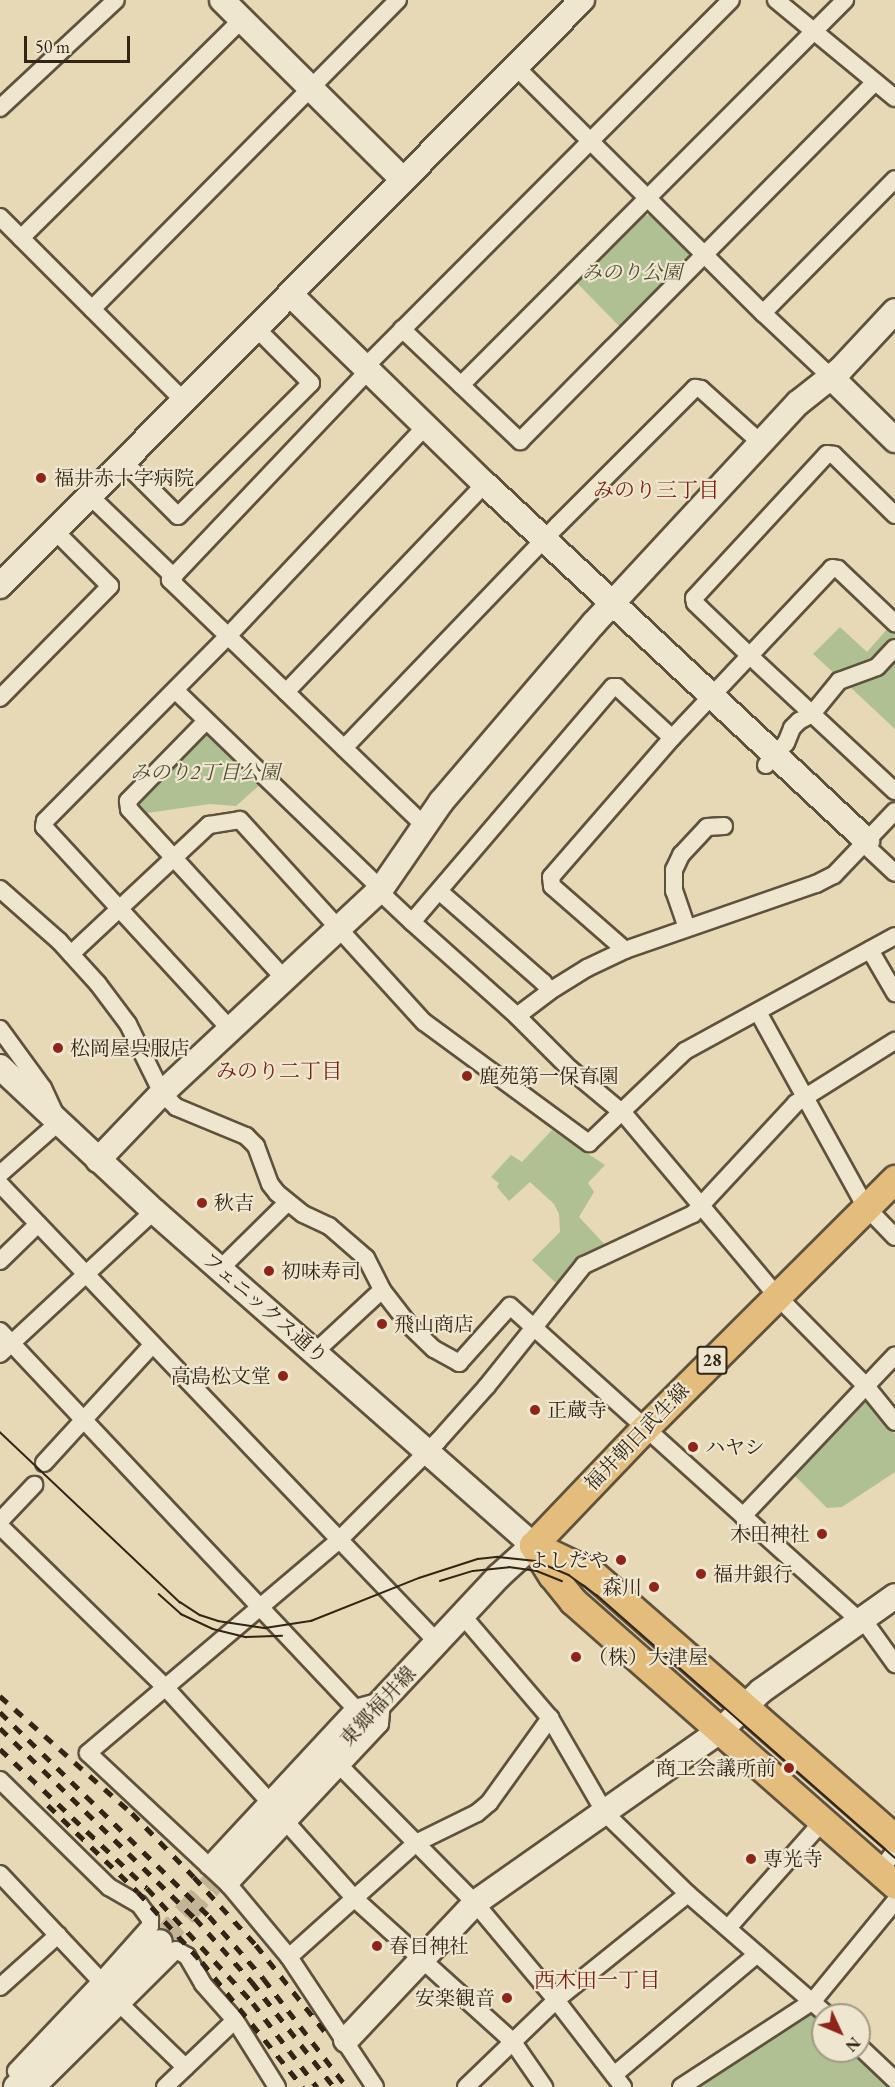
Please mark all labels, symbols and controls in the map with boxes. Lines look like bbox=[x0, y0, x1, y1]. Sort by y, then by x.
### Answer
scale bar bbox=[27, 24, 134, 62]
text: 50 m bbox=[35, 35, 70, 58]
park label: みのり公園 bbox=[582, 260, 682, 284]
place label: 福井赤十字病院 bbox=[54, 466, 194, 490]
marker: 福井赤十字病院 bbox=[32, 469, 50, 487]
district label: みのり三丁目 bbox=[593, 477, 719, 503]
park label: みのり2丁目公園 bbox=[130, 760, 280, 784]
place label: 松岡屋呉服店 bbox=[70, 1036, 190, 1060]
marker: 松岡屋呉服店 bbox=[51, 1041, 65, 1055]
district label: みのり二丁目 bbox=[216, 1058, 342, 1084]
place label: 鹿苑第一保育園 bbox=[479, 1064, 619, 1088]
marker: 鹿苑第一保育園 bbox=[460, 1069, 474, 1083]
place label: 秋吉 bbox=[214, 1191, 254, 1215]
marker: 秋吉 bbox=[195, 1196, 209, 1210]
street label: フェニックス通り bbox=[197, 1246, 333, 1370]
place label: 初味寿司 bbox=[281, 1259, 361, 1283]
marker: 初味寿司 bbox=[262, 1264, 276, 1278]
place label: 飛山商店 bbox=[394, 1312, 474, 1336]
marker: 飛山商店 bbox=[375, 1317, 389, 1331]
road number: 28 bbox=[696, 1345, 728, 1375]
place label: 高島松文堂 bbox=[171, 1364, 271, 1388]
marker: 高島松文堂 bbox=[276, 1369, 290, 1383]
street label: 福井朝日武生線 bbox=[580, 1378, 694, 1496]
place label: 正蔵寺 bbox=[547, 1398, 607, 1422]
marker: 正蔵寺 bbox=[528, 1403, 542, 1417]
place label: ハヤシ bbox=[705, 1435, 765, 1459]
marker: ハヤシ bbox=[686, 1440, 700, 1454]
place label: 木田神社 bbox=[730, 1522, 810, 1546]
marker: 木田神社 bbox=[815, 1527, 829, 1541]
place label: よしだや bbox=[529, 1548, 609, 1572]
marker: よしだや bbox=[614, 1553, 628, 1567]
place label: 福井銀行 bbox=[713, 1562, 793, 1586]
marker: 福井銀行 bbox=[694, 1567, 708, 1581]
place label: 森川 bbox=[602, 1575, 642, 1599]
marker: 森川 bbox=[647, 1580, 661, 1594]
place label: （株）大津屋 bbox=[588, 1645, 708, 1669]
marker: （株）大津屋 bbox=[569, 1650, 583, 1664]
street label: 東郷福井線 bbox=[335, 1661, 421, 1751]
place label: 商工会議所前 bbox=[656, 1756, 776, 1780]
marker: 商工会議所前 bbox=[780, 1759, 798, 1777]
place label: 専光寺 bbox=[763, 1847, 823, 1871]
marker: 専光寺 bbox=[744, 1852, 758, 1866]
place label: 春日神社 bbox=[389, 1934, 469, 1958]
marker: 春日神社 bbox=[370, 1939, 384, 1953]
district label: 西木田一丁目 bbox=[534, 1967, 660, 1993]
place label: 安楽観音 bbox=[415, 1986, 495, 2010]
marker: 安楽観音 bbox=[500, 1991, 514, 2005]
north arrow bbox=[811, 2003, 871, 2063]
text: N bbox=[841, 2033, 865, 2056]

